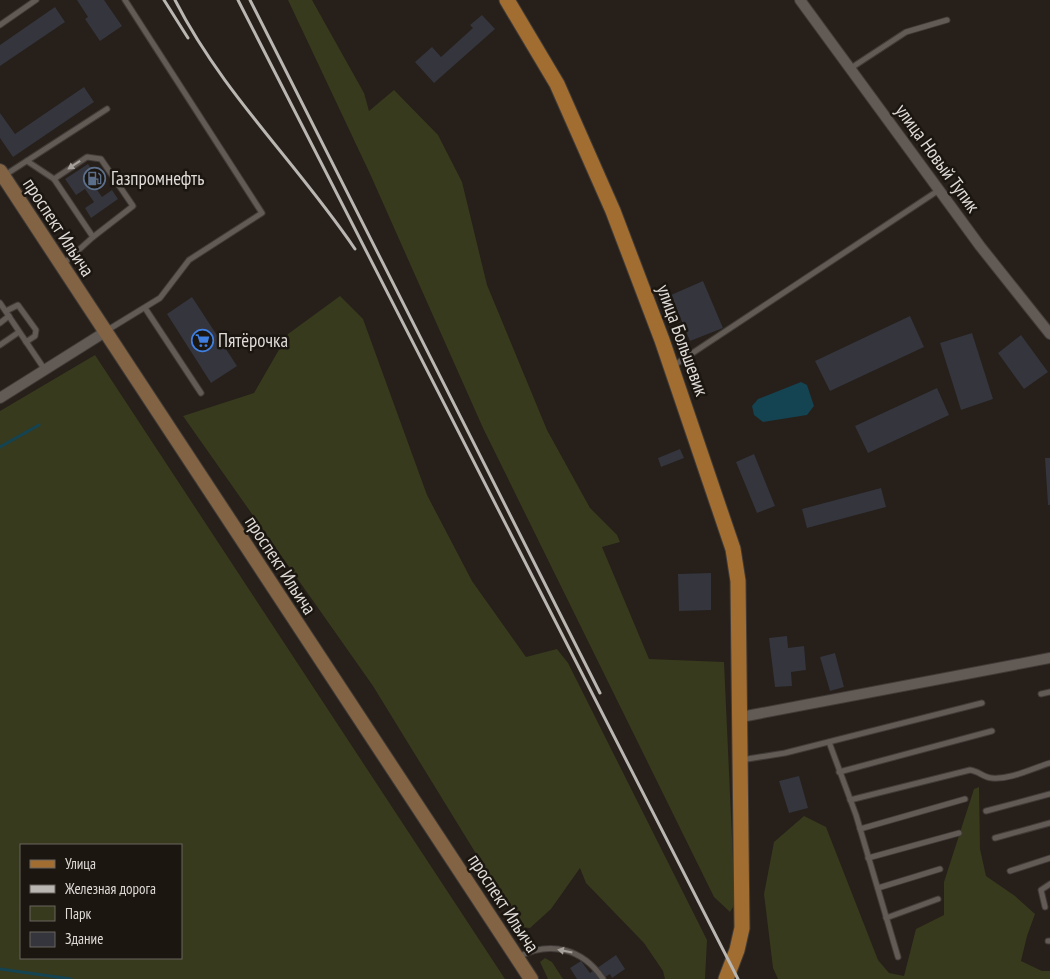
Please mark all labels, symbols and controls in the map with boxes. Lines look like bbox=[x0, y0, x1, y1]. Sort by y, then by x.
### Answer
street label: улица Новый Тупик bbox=[890, 99, 986, 218]
one-way arrow bbox=[68, 160, 81, 170]
fuel station icon: Газпромнефть bbox=[83, 166, 107, 190]
place label: Газпромнефть bbox=[111, 166, 204, 190]
street label: проспект Ильича bbox=[18, 173, 100, 281]
street label: улица Большевик bbox=[652, 281, 715, 400]
supermarket icon: Пятёрочка bbox=[190, 328, 214, 352]
place label: Пятёрочка bbox=[218, 328, 288, 352]
street label: проспект Ильича bbox=[240, 511, 322, 619]
legend bbox=[20, 844, 182, 959]
street label: проспект Ильича bbox=[463, 849, 545, 957]
text: Улица bbox=[65, 854, 96, 873]
text: Железная дорога bbox=[64, 879, 156, 898]
text: Парк bbox=[65, 904, 91, 923]
text: Здание bbox=[65, 929, 103, 948]
one-way arrow bbox=[558, 947, 573, 955]

